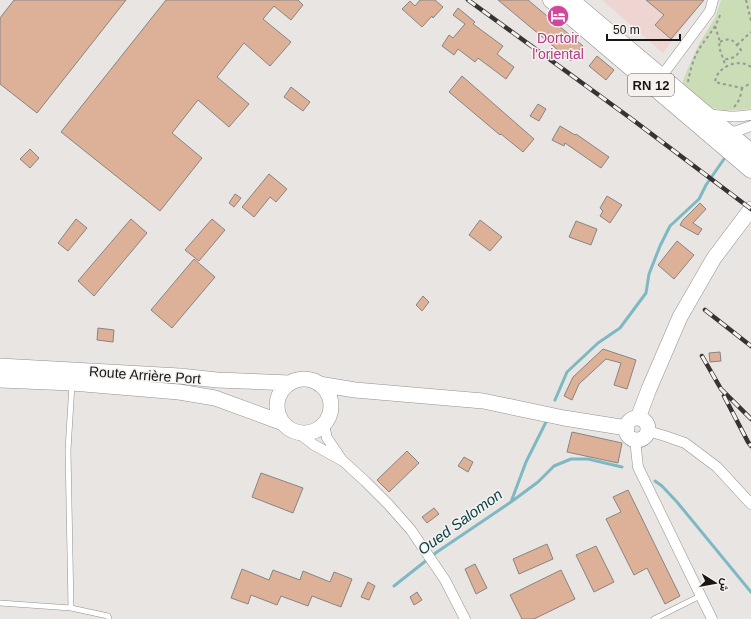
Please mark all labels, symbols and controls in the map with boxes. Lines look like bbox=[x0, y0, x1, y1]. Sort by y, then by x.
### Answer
hotel icon: Dortoir l'oriental bbox=[545, 3, 571, 29]
scale bar bbox=[607, 16, 680, 42]
text: 50 m bbox=[613, 23, 640, 37]
place label: Dortoir l'oriental bbox=[532, 30, 584, 62]
road number: RN 12 bbox=[628, 74, 674, 96]
street label: Route Arrière Port bbox=[89, 363, 202, 387]
water label: Oued Salomon bbox=[414, 485, 505, 558]
north arrow bbox=[695, 563, 735, 603]
text: ش bbox=[717, 577, 732, 593]

